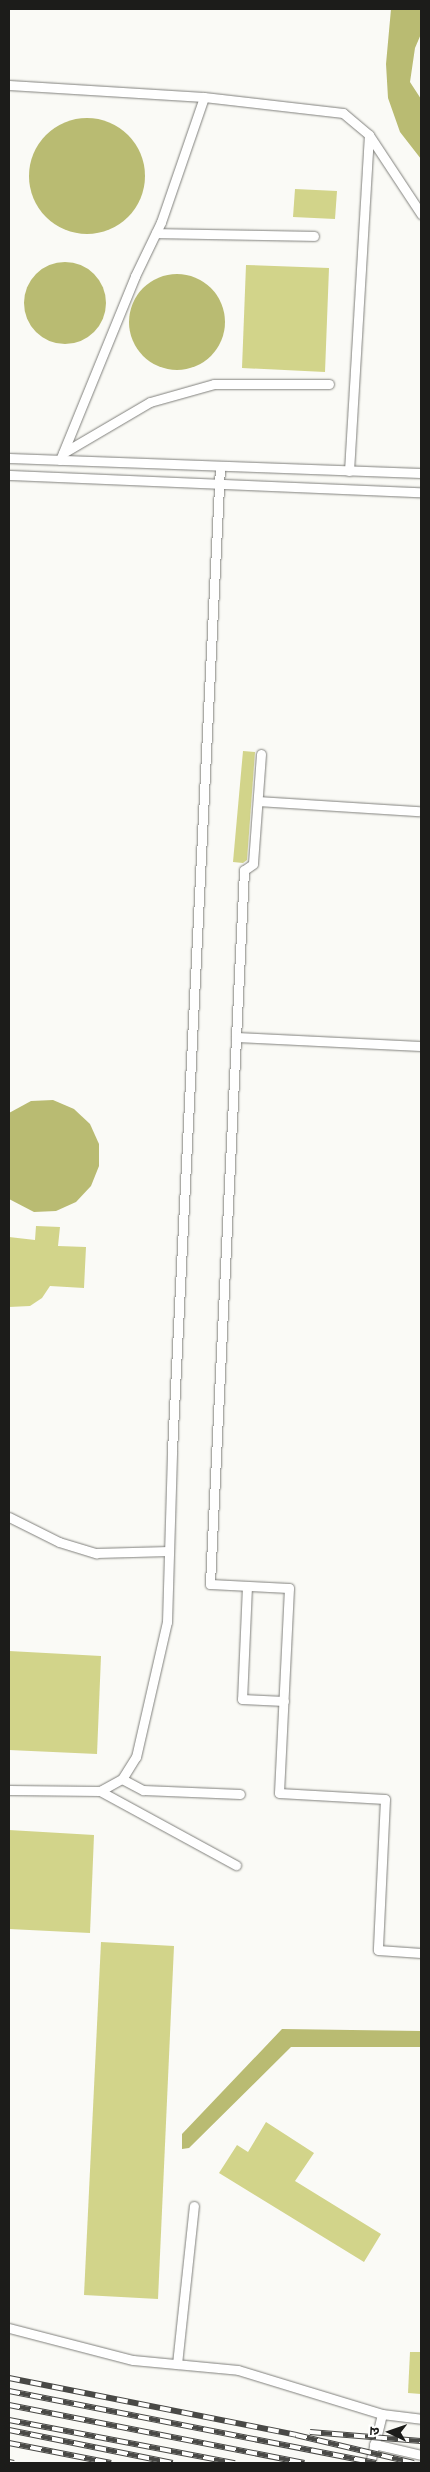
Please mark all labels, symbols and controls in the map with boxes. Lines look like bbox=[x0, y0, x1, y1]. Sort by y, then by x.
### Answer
north arrow bbox=[365, 2407, 415, 2457]
text: उ bbox=[368, 2427, 382, 2436]

